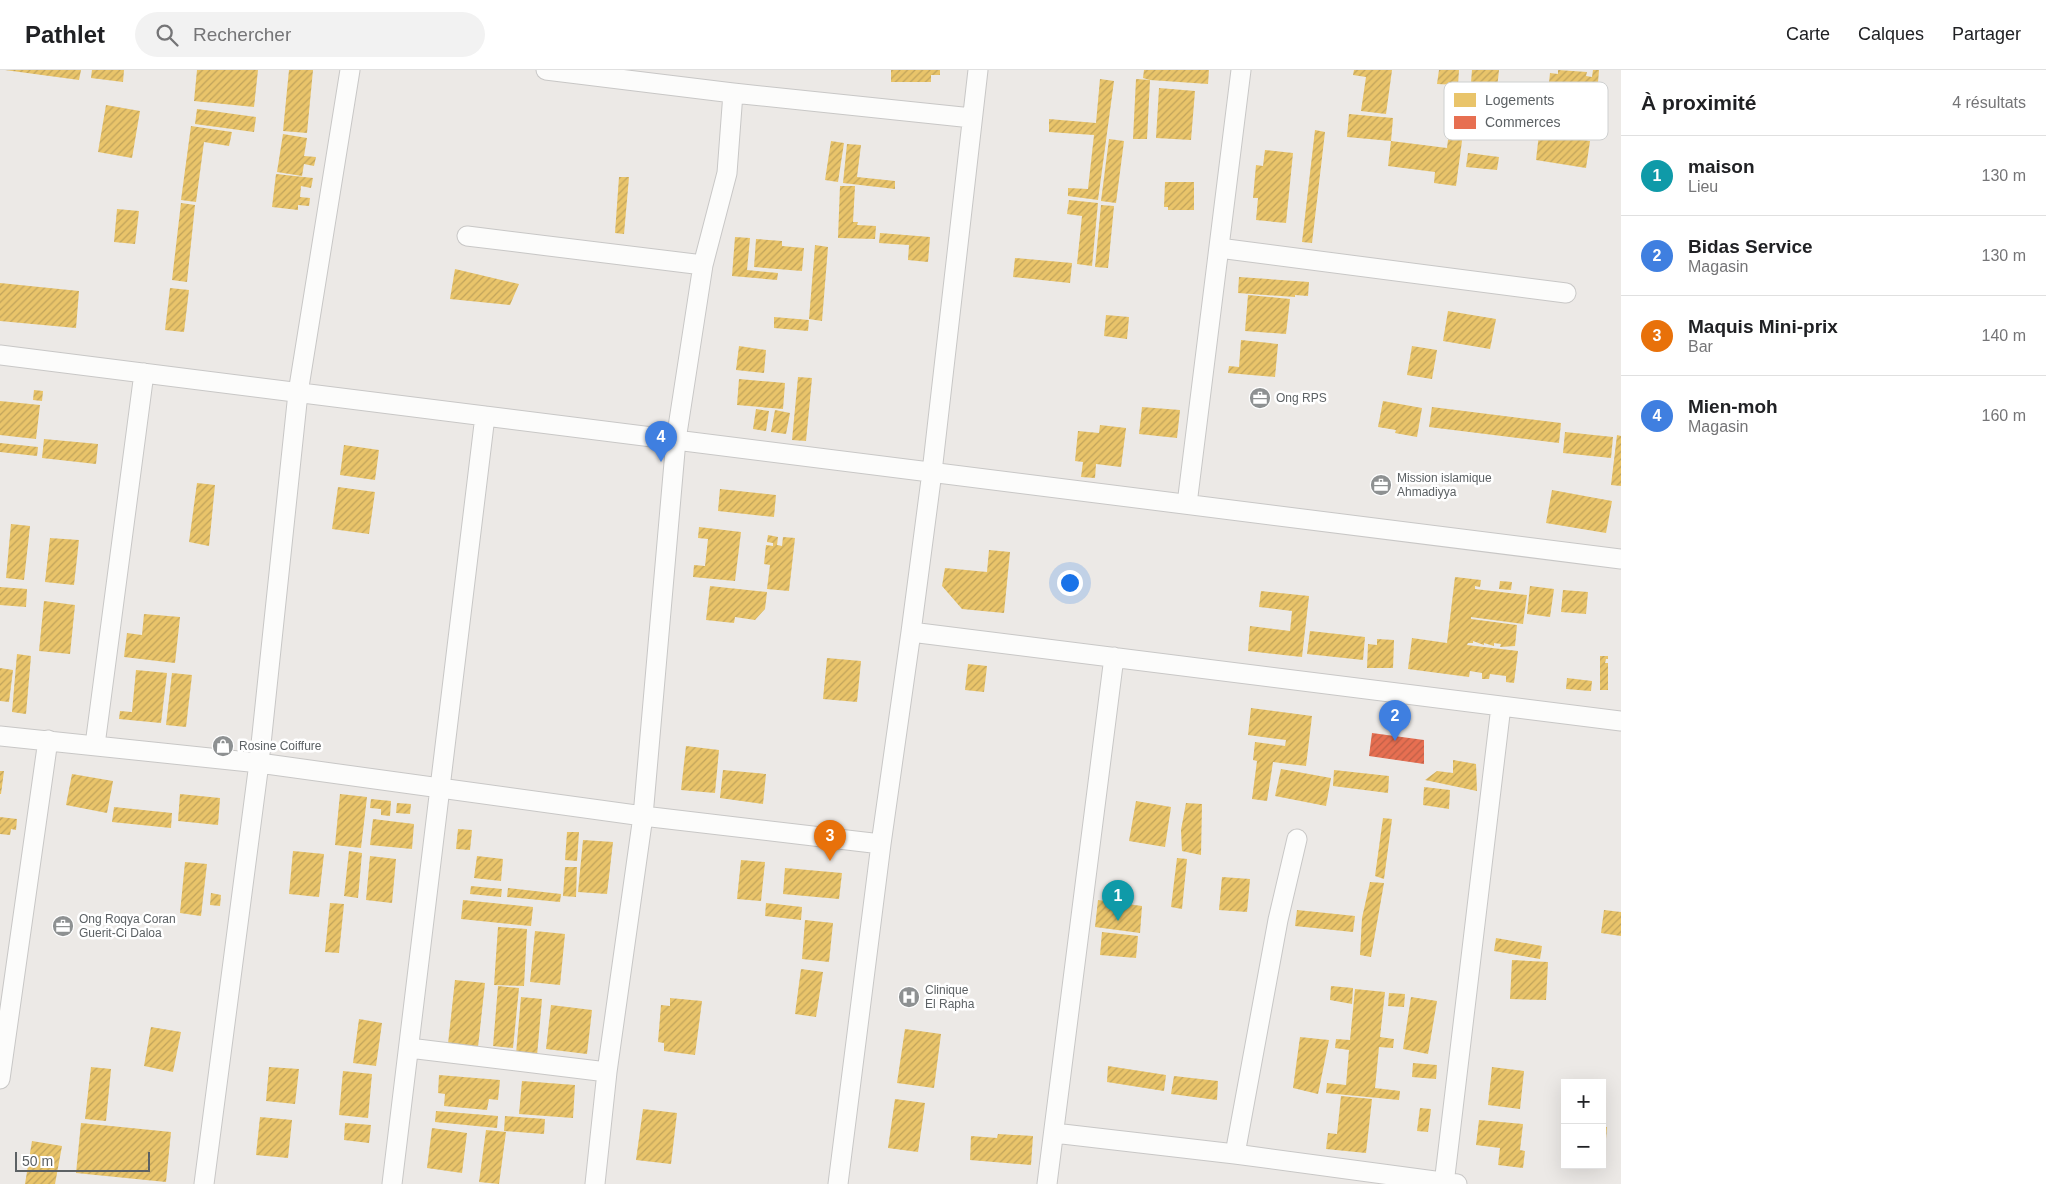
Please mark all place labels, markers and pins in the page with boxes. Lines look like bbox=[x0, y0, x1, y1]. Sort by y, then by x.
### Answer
office icon: Ong RPS bbox=[1248, 386, 1272, 410]
place label: Ong RPS bbox=[1276, 391, 1327, 405]
pin: 4 bbox=[645, 421, 677, 462]
place label: Mission islamique Ahmadiyya bbox=[1397, 471, 1492, 499]
office icon: Mission islamique Ahmadiyya bbox=[1369, 473, 1393, 497]
pin: 2 bbox=[1379, 700, 1411, 741]
shop icon: Rosine Coiffure bbox=[211, 734, 235, 758]
place label: Rosine Coiffure bbox=[239, 739, 322, 753]
pin: 3 bbox=[814, 820, 846, 861]
pin: 1 bbox=[1102, 880, 1134, 921]
place label: Ong Roqya Coran Guerit-Ci Daloa bbox=[79, 912, 176, 940]
office icon: Ong Roqya Coran Guerit-Ci Daloa bbox=[51, 914, 75, 938]
place label: Clinique El Rapha bbox=[925, 983, 975, 1011]
hospital icon: Clinique El Rapha bbox=[897, 985, 921, 1009]

